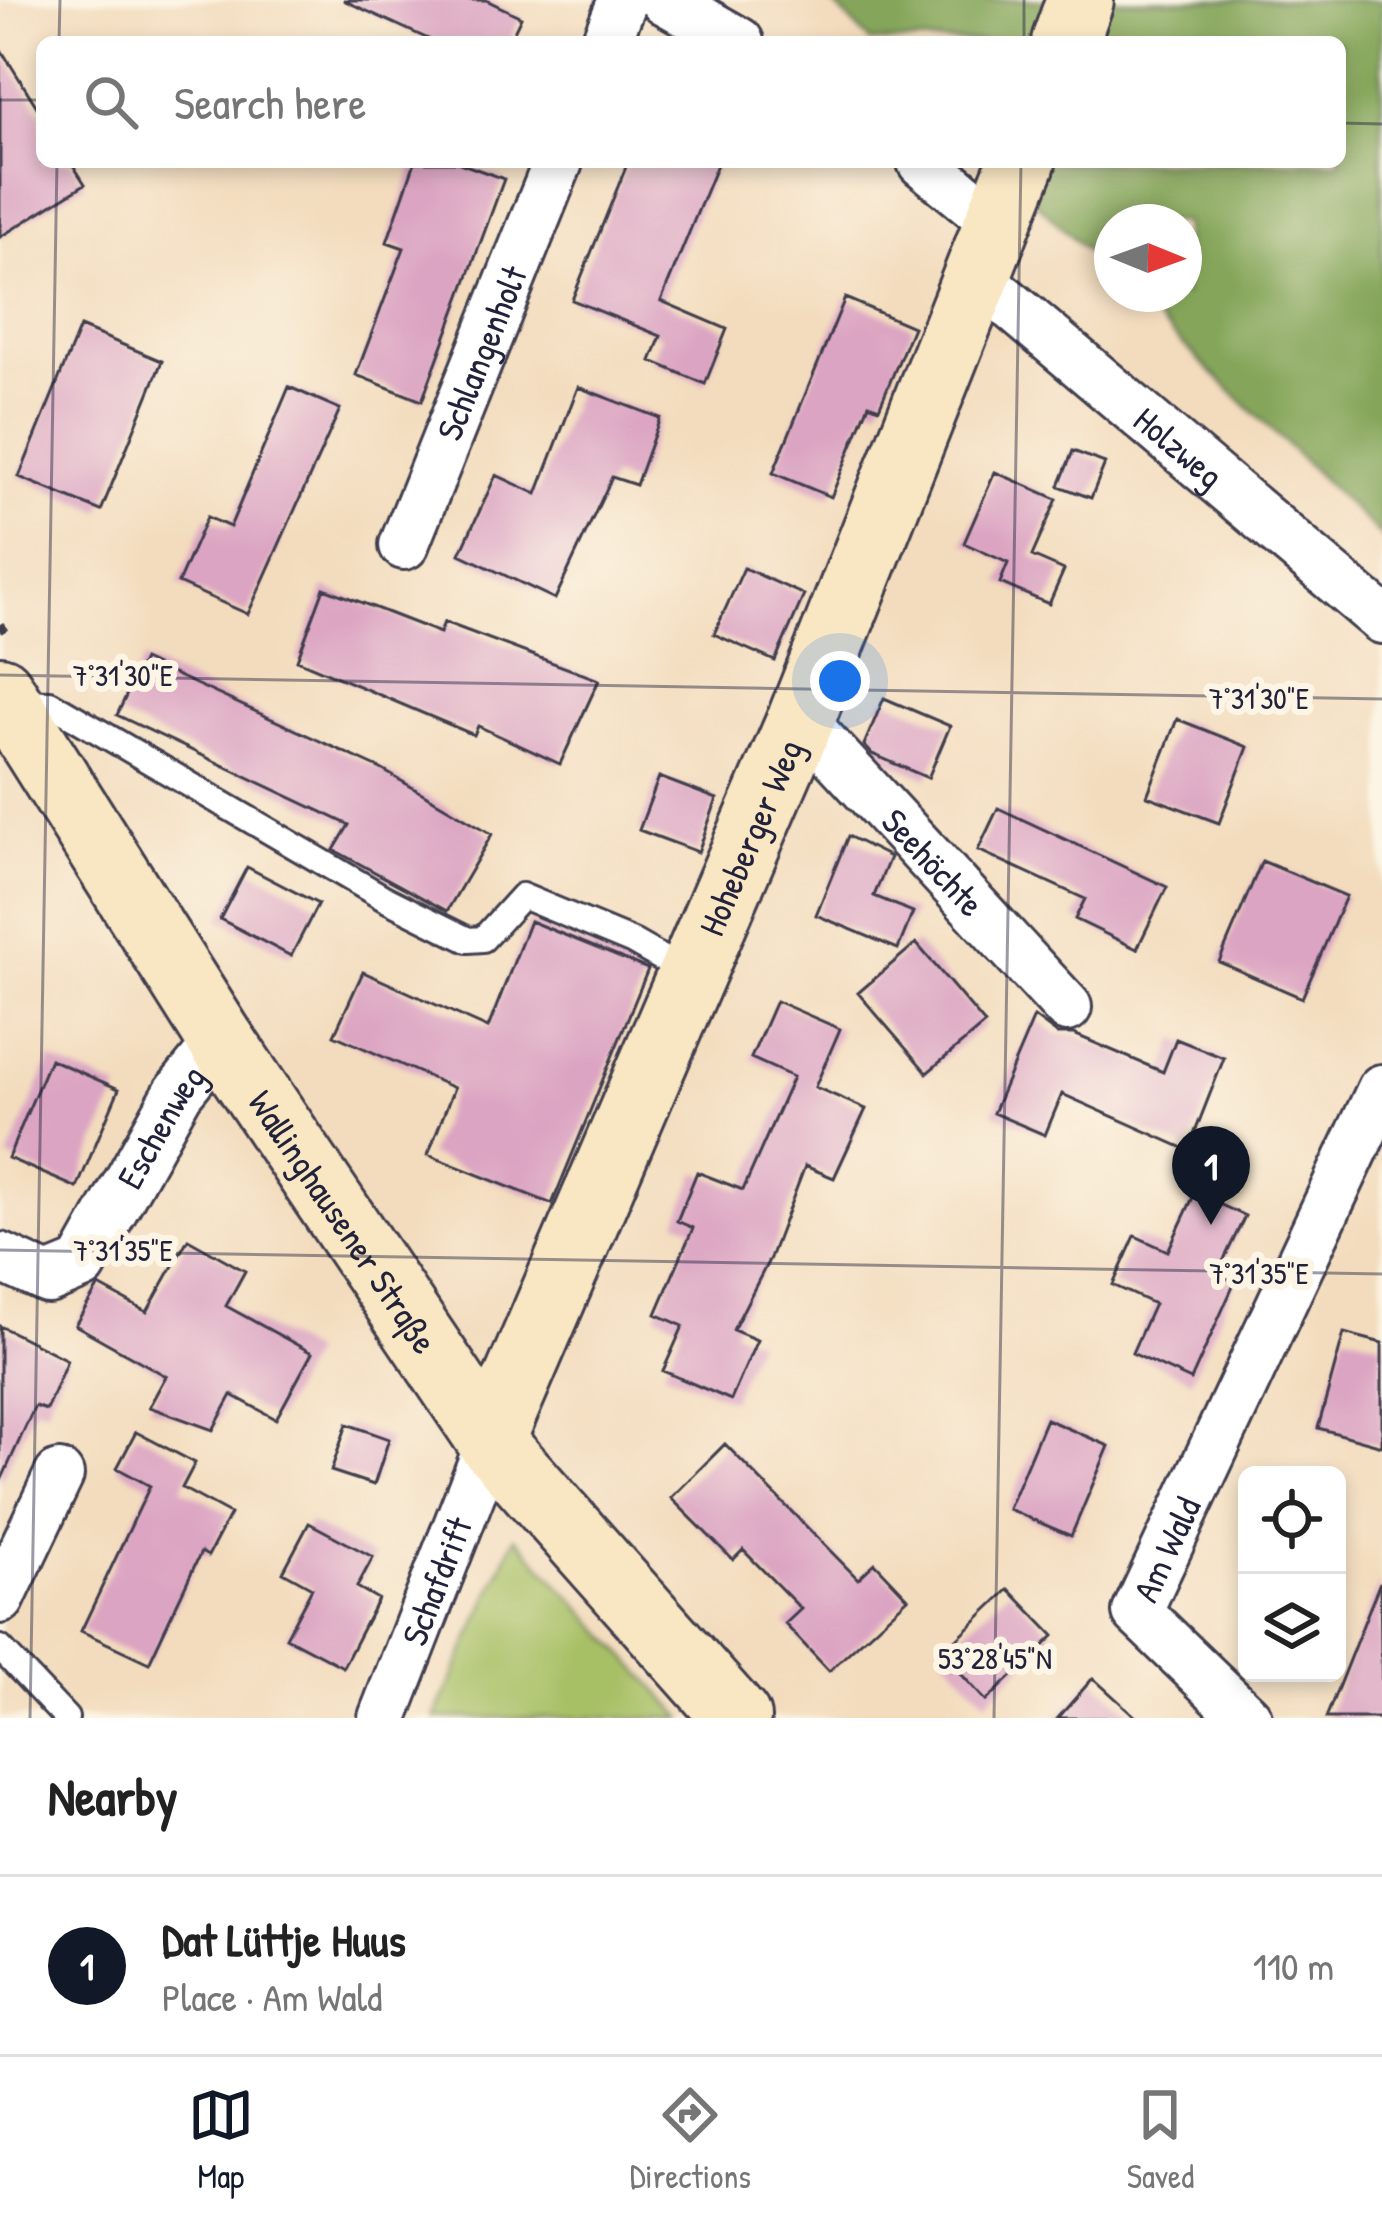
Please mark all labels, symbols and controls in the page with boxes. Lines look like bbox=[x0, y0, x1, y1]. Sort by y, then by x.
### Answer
search box bbox=[36, 36, 1346, 168]
icon: search bbox=[78, 69, 144, 135]
text: Search here bbox=[174, 72, 366, 133]
north arrow bbox=[1094, 204, 1202, 312]
street label: Schlangenholt bbox=[424, 258, 538, 447]
street label: Holzweg bbox=[1124, 395, 1235, 499]
your location bbox=[810, 651, 870, 711]
text: 7°31'30"E bbox=[73, 655, 173, 695]
text: 7°31'30"E bbox=[1209, 678, 1309, 718]
street label: Hoheberger Weg bbox=[686, 731, 813, 943]
street label: Seehöchte bbox=[871, 797, 996, 927]
street label: Eschenweg bbox=[105, 1053, 216, 1197]
street label: Wallinghausener Straße bbox=[238, 1080, 450, 1363]
pin: 1 bbox=[1172, 1126, 1250, 1225]
text: 7°31'35"E bbox=[73, 1230, 173, 1270]
text: 7°31'35"E bbox=[1209, 1253, 1309, 1293]
map controls bbox=[1238, 1466, 1346, 1682]
button: locate bbox=[1238, 1466, 1346, 1574]
street label: Am Wald bbox=[1120, 1489, 1211, 1609]
street label: Schafdrift bbox=[389, 1509, 483, 1652]
button: layers bbox=[1238, 1574, 1346, 1682]
text: 53°28'45"N bbox=[938, 1638, 1052, 1678]
text: Nearby bbox=[48, 1762, 178, 1831]
text: Dat Lüttje Huus bbox=[162, 1909, 406, 1970]
text: 1 bbox=[80, 1939, 94, 1992]
text: 110 m bbox=[1253, 1939, 1334, 1992]
text: Place · Am Wald bbox=[162, 1970, 382, 2023]
tab: Map bbox=[188, 2082, 254, 2198]
tab: Directions bbox=[630, 2082, 751, 2198]
tab: Saved bbox=[1127, 2082, 1194, 2198]

